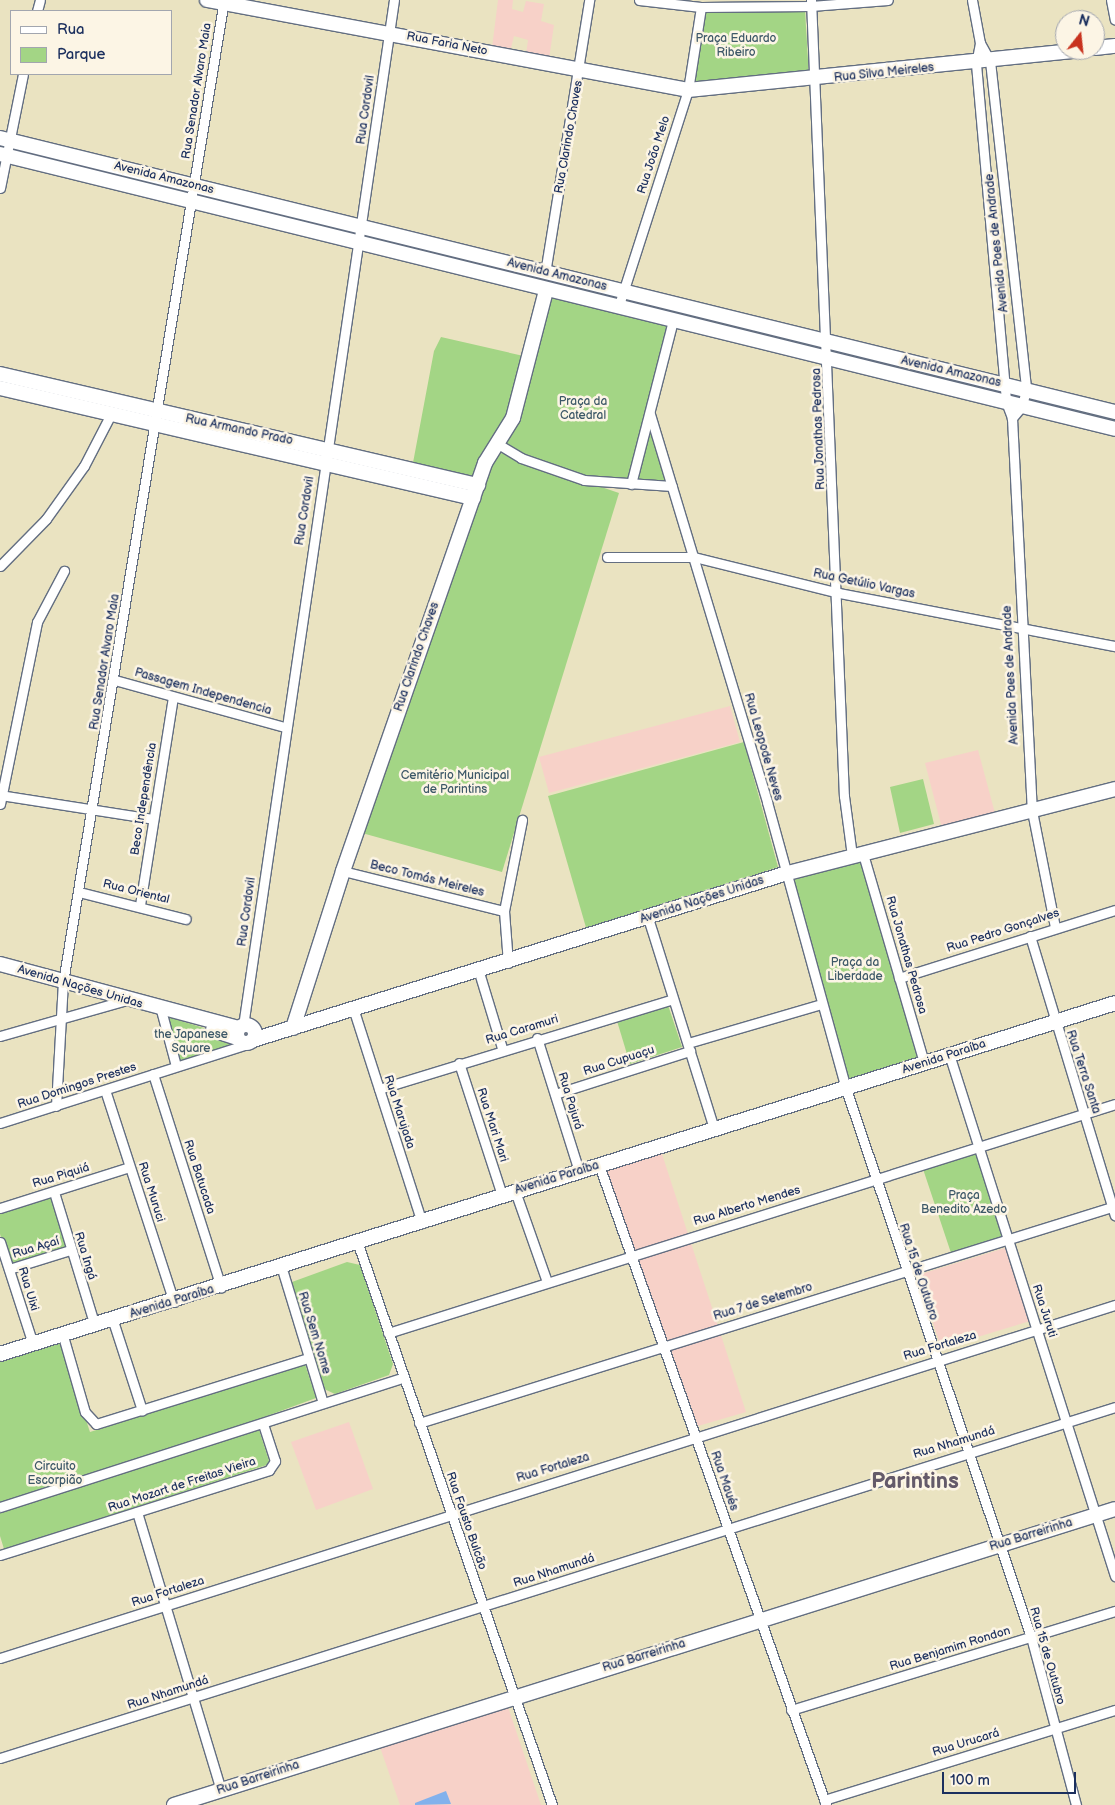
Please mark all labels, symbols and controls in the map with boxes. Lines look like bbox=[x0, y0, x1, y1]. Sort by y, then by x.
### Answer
legend bbox=[10, 10, 172, 75]
north arrow bbox=[1055, 10, 1105, 60]
text: N bbox=[1077, 11, 1091, 31]
text: Rua bbox=[57, 20, 85, 39]
street label: Rua Senador Alvaro Maia bbox=[179, 22, 215, 160]
street label: Rua Faria Neto bbox=[405, 29, 489, 59]
park label: Praça Eduardo Ribeiro bbox=[696, 32, 776, 60]
text: Parque bbox=[57, 45, 105, 64]
street label: Rua Silva Meireles bbox=[833, 61, 935, 85]
street label: Rua Cordovil bbox=[354, 75, 378, 145]
street label: Rua Clarindo Chaves bbox=[552, 79, 586, 195]
street label: Rua João Melo bbox=[635, 114, 673, 196]
street label: Avenida Amazonas bbox=[113, 159, 215, 197]
street label: Avenida Paes de Andrade bbox=[983, 173, 1011, 313]
street label: Avenida Amazonas bbox=[506, 256, 608, 294]
street label: Avenida Amazonas bbox=[900, 353, 1002, 391]
street label: Rua Jonathas Pedrosa bbox=[810, 367, 828, 491]
park label: Praça da Catedral bbox=[559, 395, 607, 423]
street label: Rua Armando Prado bbox=[184, 412, 294, 448]
street label: Rua Cordovil bbox=[292, 476, 318, 546]
street label: Rua Getúlio Vargas bbox=[812, 566, 916, 602]
street label: Rua Senador Alvaro Maia bbox=[87, 593, 123, 731]
street label: Rua Clarindo Chaves bbox=[392, 600, 442, 714]
street label: Avenida Paes de Andrade bbox=[1000, 605, 1022, 745]
street label: Passagem Independencia bbox=[133, 666, 273, 718]
street label: Rua Leopode Neves bbox=[741, 691, 785, 803]
street label: Beco Independência bbox=[128, 742, 160, 856]
park label: Cemitério Municipal de Parintins bbox=[401, 769, 509, 797]
street label: Beco Tomás Meireles bbox=[368, 858, 486, 900]
street label: Avenida Nações Unidas bbox=[638, 873, 766, 927]
street label: Rua Oriental bbox=[101, 877, 171, 907]
street label: Rua Cordovil bbox=[235, 877, 259, 947]
street label: Rua Jonathas Pedrosa bbox=[882, 894, 930, 1016]
street label: Rua Pedro Gonçalves bbox=[945, 906, 1061, 956]
park label: Praça da Liberdade bbox=[827, 956, 883, 984]
street label: Avenida Nações Unidas bbox=[16, 962, 144, 1012]
street label: Rua Caramuri bbox=[484, 1012, 560, 1048]
park label: the Japanese Square bbox=[154, 1028, 228, 1056]
street label: Rua Terra Santa bbox=[1063, 1028, 1103, 1116]
street label: Avenida Paraíba bbox=[900, 1037, 988, 1077]
street label: Rua Cupuaçu bbox=[582, 1043, 656, 1079]
street label: Rua Domingos Prestes bbox=[16, 1060, 138, 1112]
street label: Rua Pajurá bbox=[554, 1070, 586, 1132]
street label: Rua Marujada bbox=[380, 1073, 418, 1151]
street label: Rua Mari Mari bbox=[473, 1086, 511, 1164]
street label: Rua Batucada bbox=[180, 1138, 218, 1216]
street label: Avenida Paraíba bbox=[513, 1158, 601, 1198]
street label: Rua Muruci bbox=[134, 1160, 168, 1224]
street label: Rua Piquiá bbox=[31, 1161, 91, 1191]
street label: Rua Alberto Mendes bbox=[692, 1183, 802, 1229]
park label: Praça Benedito Azedo bbox=[921, 1189, 1007, 1217]
street label: Rua 15 de Outubro bbox=[896, 1222, 940, 1322]
street label: Rua Ingá bbox=[71, 1230, 99, 1282]
street label: Rua Açaí bbox=[11, 1234, 61, 1262]
street label: Rua Uixi bbox=[14, 1265, 42, 1313]
street label: Rua 7 de Setembro bbox=[711, 1280, 815, 1324]
street label: Avenida Paraíba bbox=[128, 1282, 216, 1322]
street label: Rua Juruti bbox=[1029, 1282, 1059, 1340]
street label: Rua Sem Nome bbox=[295, 1290, 333, 1376]
street label: Rua Fortaleza bbox=[902, 1328, 978, 1364]
street label: Rua Nhamundá bbox=[911, 1424, 997, 1462]
street label: Rua Maués bbox=[707, 1449, 741, 1513]
street label: Rua Fortaleza bbox=[515, 1450, 591, 1486]
street label: Rua Mozart de Freitas Vieira bbox=[106, 1454, 258, 1516]
park label: Circuito Escorpião bbox=[28, 1460, 82, 1488]
district label: Parintins bbox=[871, 1469, 959, 1495]
street label: Rua Fausto Bulcão bbox=[443, 1470, 489, 1572]
street label: Rua Barreirinha bbox=[988, 1516, 1074, 1554]
street label: Rua Nhamundá bbox=[512, 1551, 596, 1591]
street label: Rua Fortaleza bbox=[130, 1573, 206, 1611]
street label: Rua 15 de Outubro bbox=[1026, 1605, 1068, 1707]
street label: Rua Benjamim Rondon bbox=[888, 1624, 1012, 1674]
street label: Rua Barreirinha bbox=[601, 1637, 687, 1675]
street label: Rua Nhamundá bbox=[126, 1673, 210, 1713]
street label: Rua Urucará bbox=[931, 1726, 1001, 1760]
street label: Rua Barreirinha bbox=[215, 1758, 301, 1798]
scale bar bbox=[945, 1762, 1079, 1794]
text: 100 m bbox=[950, 1771, 990, 1790]

